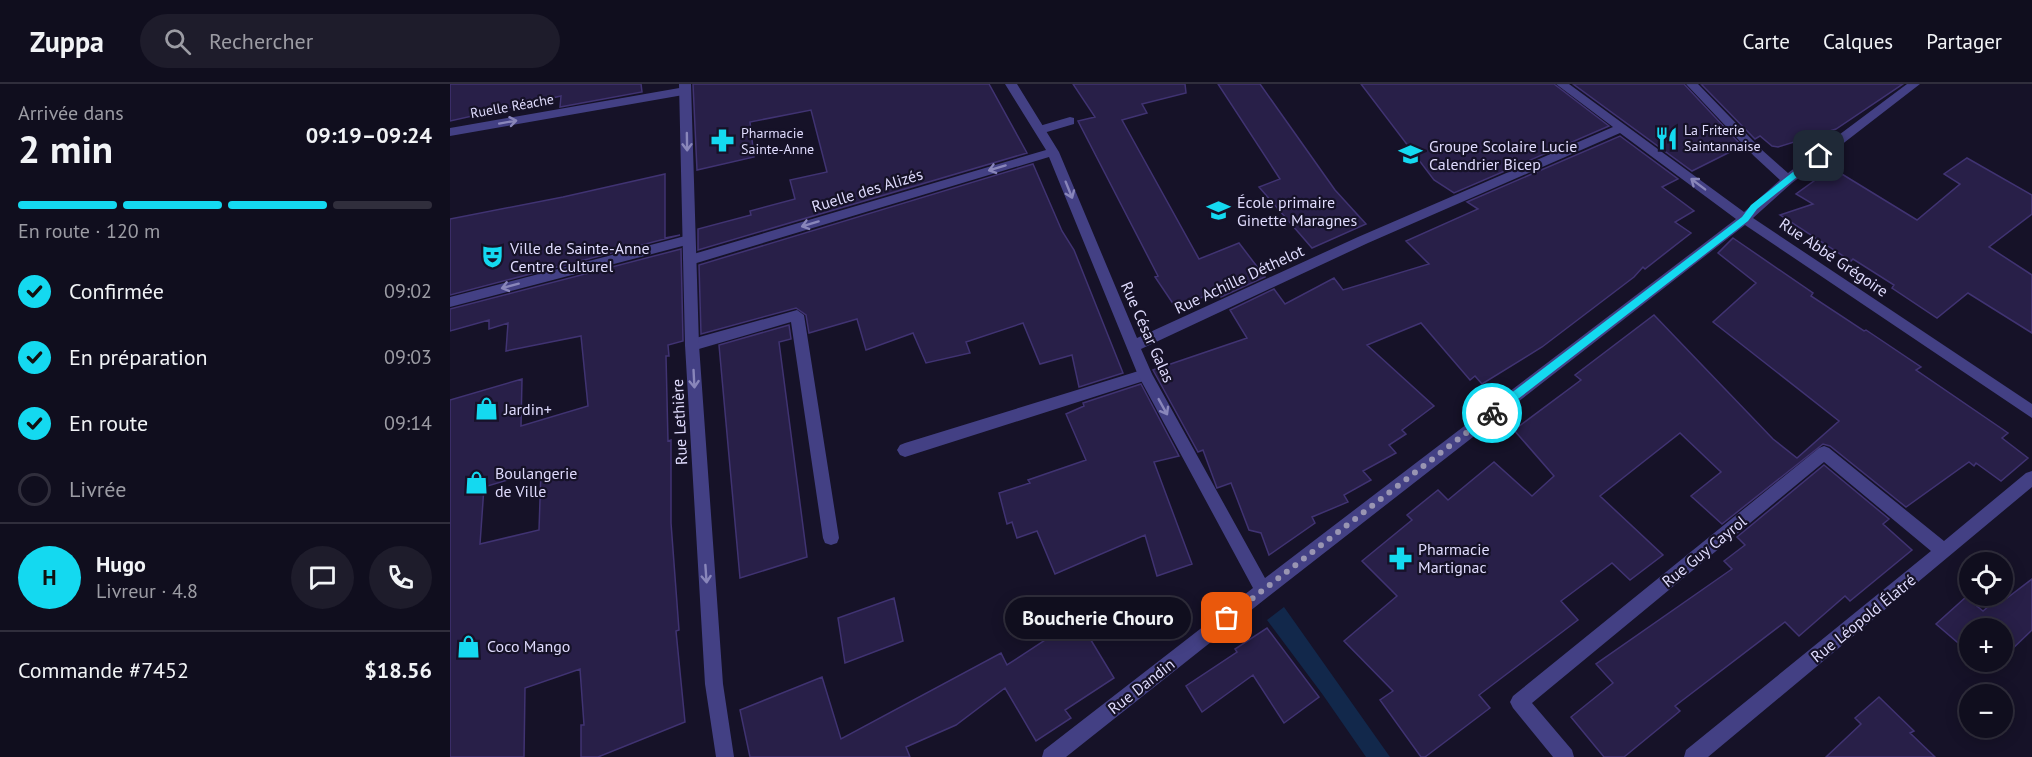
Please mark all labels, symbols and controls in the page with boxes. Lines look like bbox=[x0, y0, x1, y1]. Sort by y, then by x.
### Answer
search box bbox=[140, 14, 560, 68]
text: Zuppa bbox=[30, 23, 104, 60]
icon: search bbox=[161, 25, 194, 58]
text: Rechercher bbox=[209, 27, 313, 55]
text: Carte bbox=[1743, 28, 1790, 55]
text: Calques bbox=[1823, 28, 1893, 55]
text: Partager bbox=[1926, 28, 2002, 55]
street label: Ruelle Réache bbox=[469, 90, 555, 122]
text: Arrivée dans bbox=[18, 100, 124, 126]
one-way arrow bbox=[497, 116, 517, 127]
text: 09:19–09:24 bbox=[306, 121, 432, 149]
place label: La Friterie Saintannaise bbox=[1684, 121, 1761, 155]
text: 2 min bbox=[18, 123, 113, 174]
place label: Pharmacie Sainte-Anne bbox=[741, 124, 814, 158]
restaurant icon: La Friterie Saintannaise bbox=[1653, 125, 1679, 151]
pharmacy icon: Pharmacie Sainte-Anne bbox=[710, 128, 736, 154]
pin bbox=[1793, 130, 1844, 181]
one-way arrow bbox=[681, 132, 692, 152]
place label: Groupe Scolaire Lucie Calendrier Bicep bbox=[1429, 136, 1577, 174]
icon: home bbox=[1802, 139, 1835, 172]
school or university icon: Groupe Scolaire Lucie Calendrier Bicep bbox=[1398, 142, 1424, 168]
one-way arrow bbox=[988, 163, 1007, 174]
street label: Ruelle des Alizés bbox=[809, 164, 925, 216]
one-way arrow bbox=[1690, 177, 1706, 190]
one-way arrow bbox=[1064, 180, 1075, 199]
place label: École primaire Ginette Maragnes bbox=[1237, 192, 1357, 230]
school or university icon: École primaire Ginette Maragnes bbox=[1206, 198, 1232, 224]
street label: Rue Abbé Grégoire bbox=[1776, 213, 1892, 301]
text: En route · 120 m bbox=[18, 218, 160, 244]
one-way arrow bbox=[801, 219, 820, 230]
place label: Ville de Sainte-Anne Centre Culturel bbox=[509, 238, 650, 276]
street label: Rue Achille Déthelot bbox=[1171, 240, 1307, 318]
theatre icon: Ville de Sainte-Anne Centre Culturel bbox=[479, 244, 505, 270]
icon: check bbox=[18, 275, 51, 308]
text: Confirmée bbox=[69, 277, 164, 305]
text: 09:02 bbox=[384, 278, 432, 304]
street label: Rue César Galas bbox=[1117, 278, 1179, 386]
one-way arrow bbox=[501, 281, 520, 292]
icon: check bbox=[18, 341, 51, 374]
text: En préparation bbox=[69, 343, 208, 371]
text: 09:03 bbox=[384, 344, 432, 370]
one-way arrow bbox=[689, 369, 700, 389]
street label: Rue Lethière bbox=[667, 379, 691, 465]
courier bbox=[1462, 383, 1522, 443]
shop icon: Jardin+ bbox=[473, 396, 499, 422]
icon: bike bbox=[1476, 397, 1509, 430]
one-way arrow bbox=[1158, 398, 1169, 416]
place label: Jardin+ bbox=[503, 399, 552, 419]
icon: check bbox=[18, 407, 51, 440]
text: En route bbox=[69, 409, 148, 437]
text: 09:14 bbox=[384, 410, 432, 436]
place label: Boulangerie de Ville bbox=[495, 463, 577, 501]
shop icon: Boulangerie de Ville bbox=[464, 469, 490, 495]
text: Livrée bbox=[69, 475, 126, 503]
street label: Rue Guy Cayrol bbox=[1658, 511, 1751, 591]
place label: Pharmacie Martignac bbox=[1418, 539, 1490, 577]
pharmacy icon: Pharmacie Martignac bbox=[1387, 545, 1413, 571]
button: chat bbox=[291, 546, 354, 609]
button: phone bbox=[369, 546, 432, 609]
text: Hugo bbox=[96, 550, 146, 578]
map controls bbox=[1959, 552, 2013, 738]
button: locate bbox=[1959, 552, 2013, 606]
text: H bbox=[42, 563, 57, 591]
one-way arrow bbox=[701, 563, 712, 583]
street label: Rue Léopold Élatré bbox=[1807, 570, 1919, 666]
text: Livreur · 4.8 bbox=[96, 578, 198, 604]
pin bbox=[1201, 592, 1252, 643]
callout: Boucherie Chouro bbox=[1005, 597, 1191, 639]
icon: bag bbox=[1210, 601, 1243, 634]
text: Boucherie Chouro bbox=[1022, 605, 1174, 631]
button: + bbox=[1959, 618, 2013, 672]
shop icon: Coco Mango bbox=[456, 633, 482, 659]
place label: Coco Mango bbox=[487, 636, 570, 656]
street label: Rue Dandin bbox=[1104, 654, 1178, 718]
text: Commande #7452 bbox=[18, 656, 189, 684]
text: $18.56 bbox=[364, 656, 432, 684]
button: − bbox=[1959, 684, 2013, 738]

